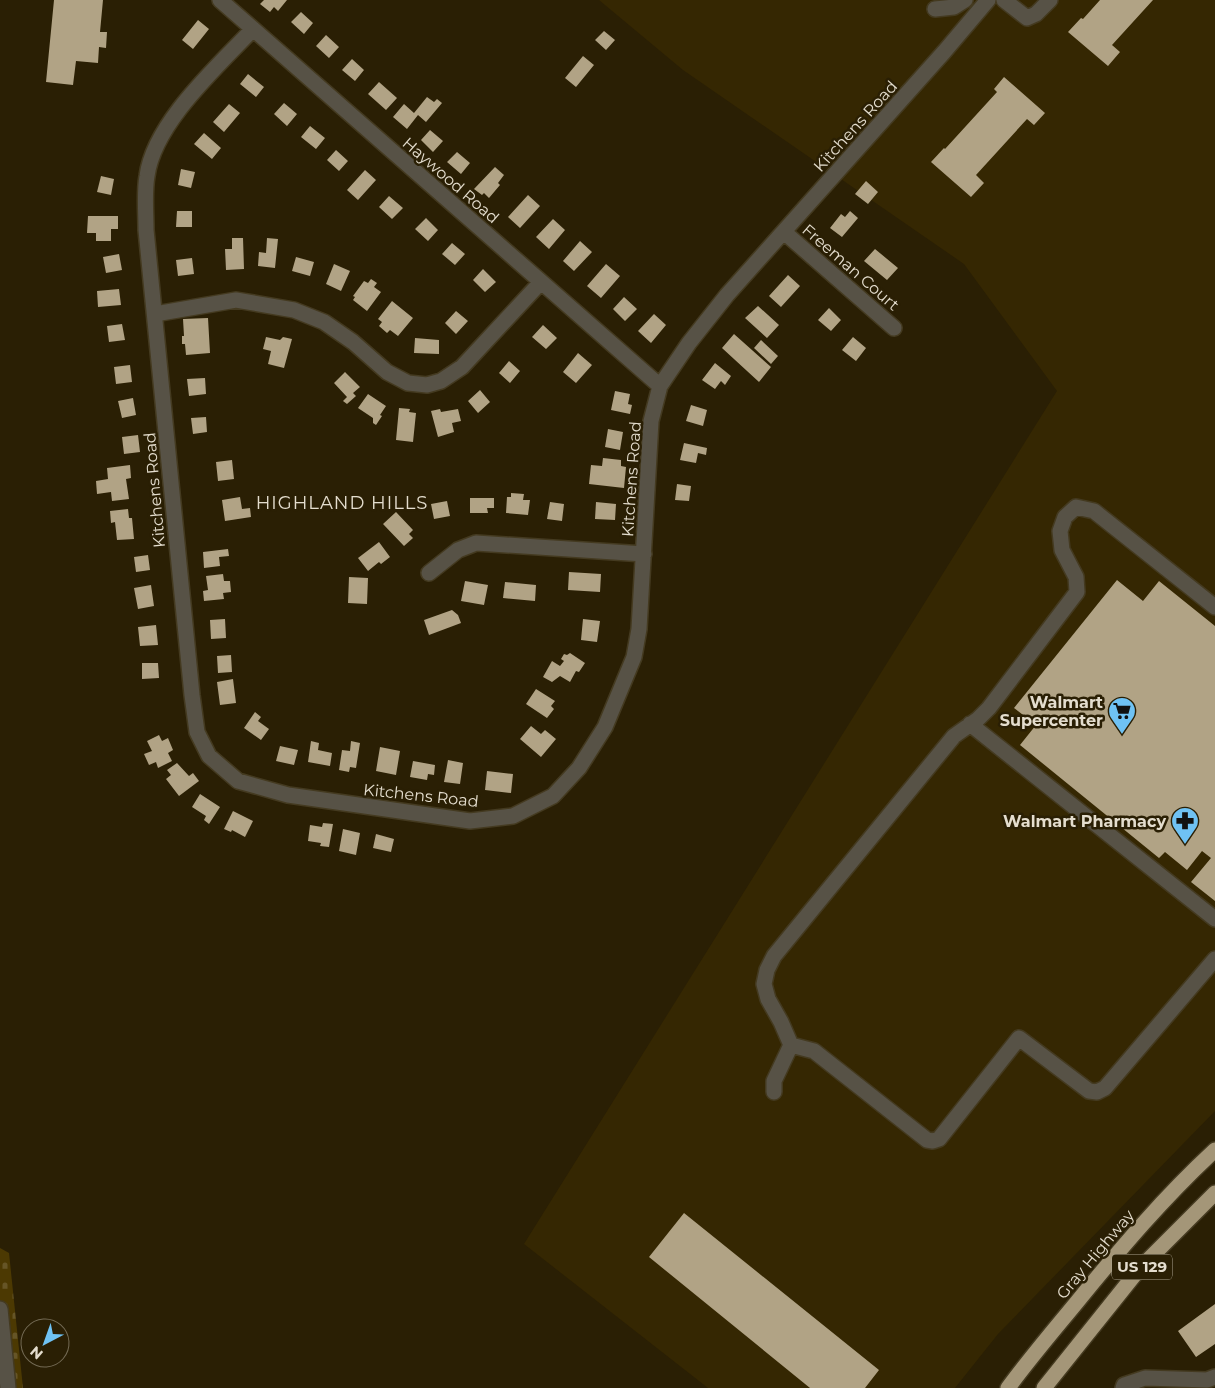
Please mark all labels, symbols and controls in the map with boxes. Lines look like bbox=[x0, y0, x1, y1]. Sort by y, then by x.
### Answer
street label: Kitchens Road bbox=[810, 77, 901, 176]
street label: Haywood Road bbox=[399, 133, 503, 227]
street label: Freeman Court bbox=[798, 220, 903, 315]
street label: Kitchens Road bbox=[618, 421, 645, 537]
street label: Kitchens Road bbox=[140, 431, 169, 548]
district label: HIGHLAND HILLS bbox=[256, 492, 428, 514]
place label: Walmart Supercenter bbox=[1000, 693, 1103, 730]
supermarket icon: Walmart Supercenter bbox=[1107, 696, 1137, 735]
street label: Kitchens Road bbox=[362, 780, 479, 811]
pharmacy icon: Walmart Pharmacy bbox=[1170, 806, 1200, 845]
place label: Walmart Pharmacy bbox=[1003, 812, 1166, 831]
street label: Gray Highway bbox=[1053, 1206, 1138, 1303]
road number: US 129 bbox=[1112, 1254, 1172, 1280]
north arrow bbox=[20, 1318, 70, 1368]
text: N bbox=[26, 1342, 47, 1363]

